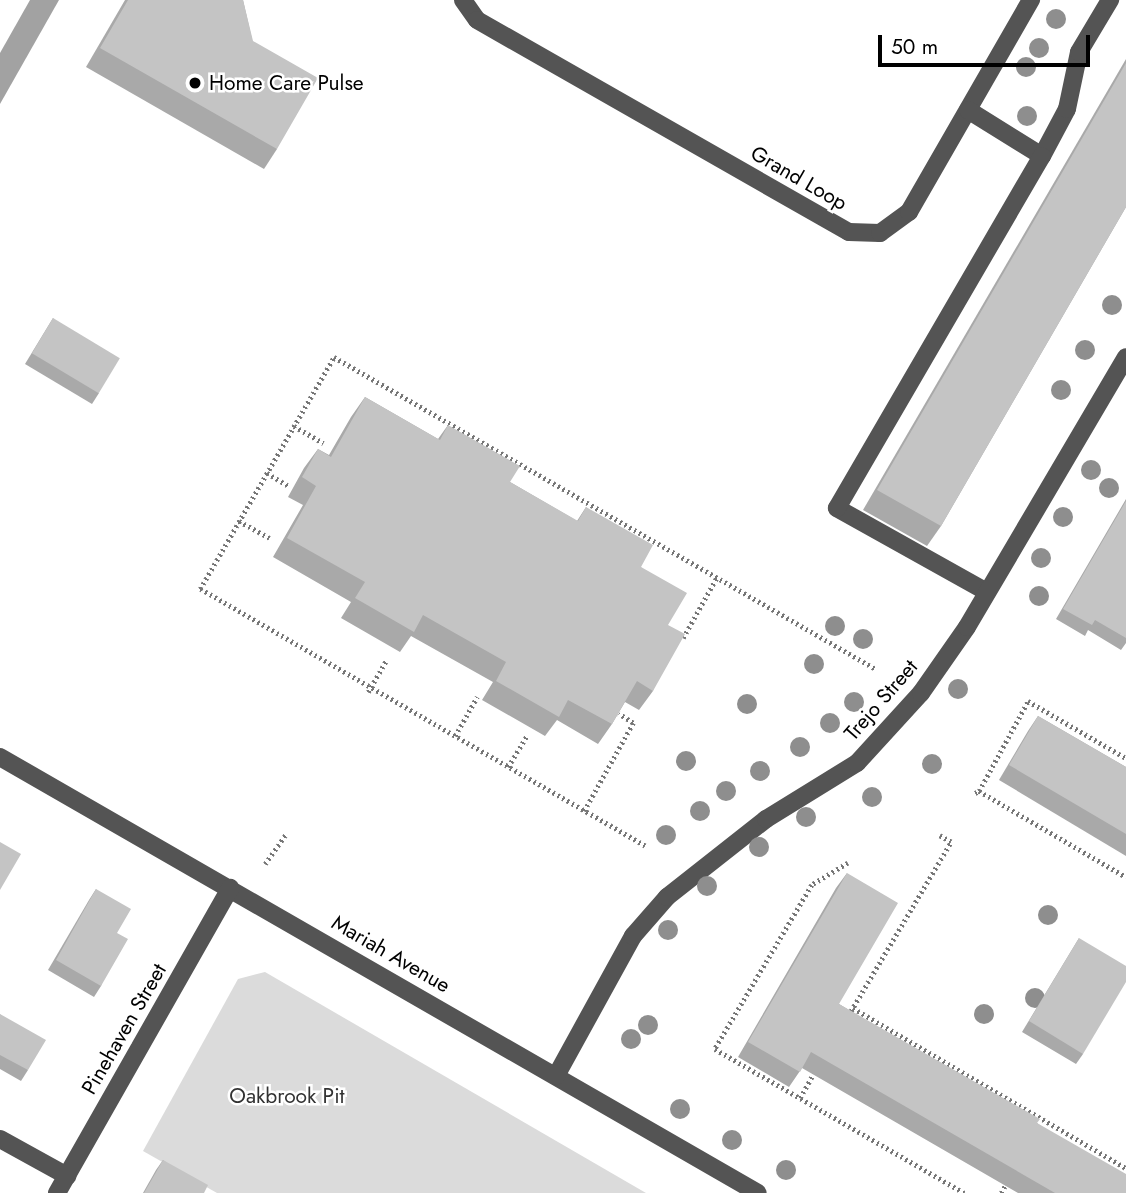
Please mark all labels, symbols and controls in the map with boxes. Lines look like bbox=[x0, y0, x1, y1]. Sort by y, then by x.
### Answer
scale bar bbox=[881, 21, 1093, 65]
text: 50 m bbox=[891, 32, 938, 62]
place label: Home Care Pulse bbox=[209, 70, 364, 96]
marker: Home Care Pulse bbox=[187, 75, 203, 91]
street label: Grand Loop bbox=[746, 140, 852, 216]
street label: Trejo Street bbox=[839, 654, 923, 746]
street label: Mariah Avenue bbox=[327, 910, 455, 998]
street label: Pinehaven Street bbox=[76, 959, 172, 1099]
park label: Oakbrook Pit bbox=[229, 1083, 345, 1109]

